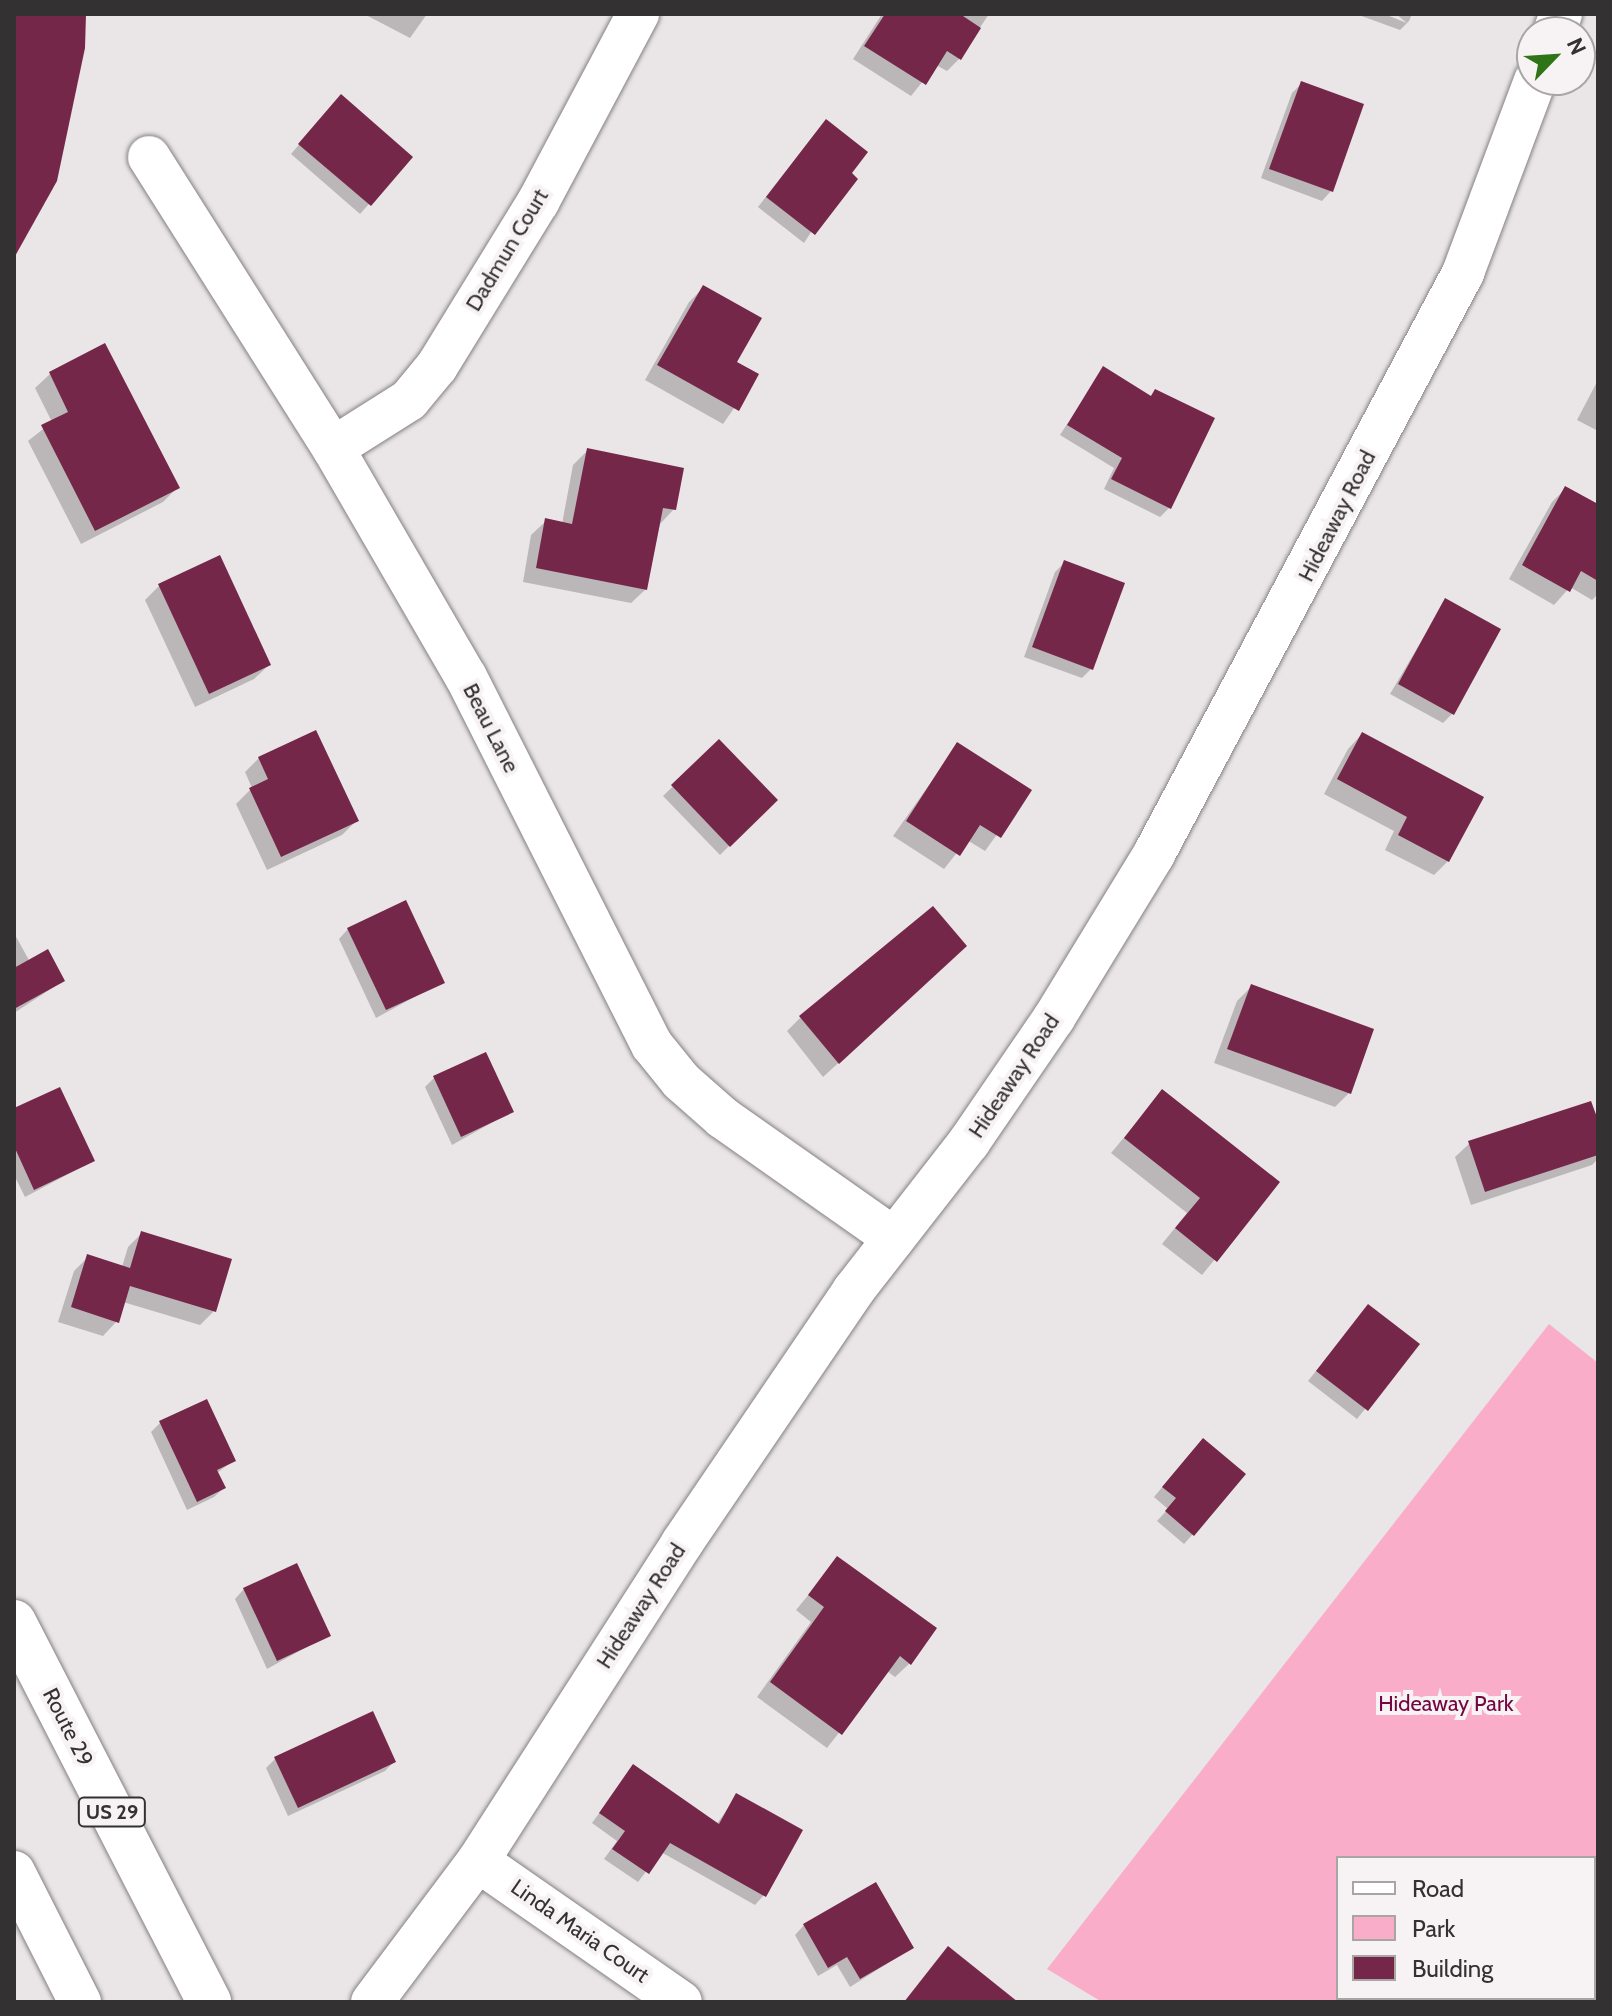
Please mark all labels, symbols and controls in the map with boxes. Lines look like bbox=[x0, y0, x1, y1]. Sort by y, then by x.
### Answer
north arrow bbox=[1516, 16, 1596, 96]
text: N bbox=[1561, 34, 1592, 59]
street label: Dadmun Court bbox=[460, 184, 554, 316]
street label: Hideaway Road bbox=[1293, 446, 1381, 586]
street label: Beau Lane bbox=[457, 679, 525, 777]
street label: Hideaway Road bbox=[963, 1009, 1065, 1143]
street label: Hideaway Road bbox=[591, 1539, 691, 1673]
street label: Route 29 bbox=[37, 1684, 99, 1770]
park label: Hideaway Park bbox=[1378, 1691, 1514, 1717]
road number: US 29 bbox=[76, 1796, 148, 1828]
legend bbox=[1336, 1856, 1596, 2000]
street label: Linda Maria Court bbox=[506, 1874, 654, 1988]
text: Road bbox=[1412, 1874, 1464, 1903]
text: Park bbox=[1412, 1914, 1455, 1943]
text: Building bbox=[1412, 1954, 1493, 1983]

